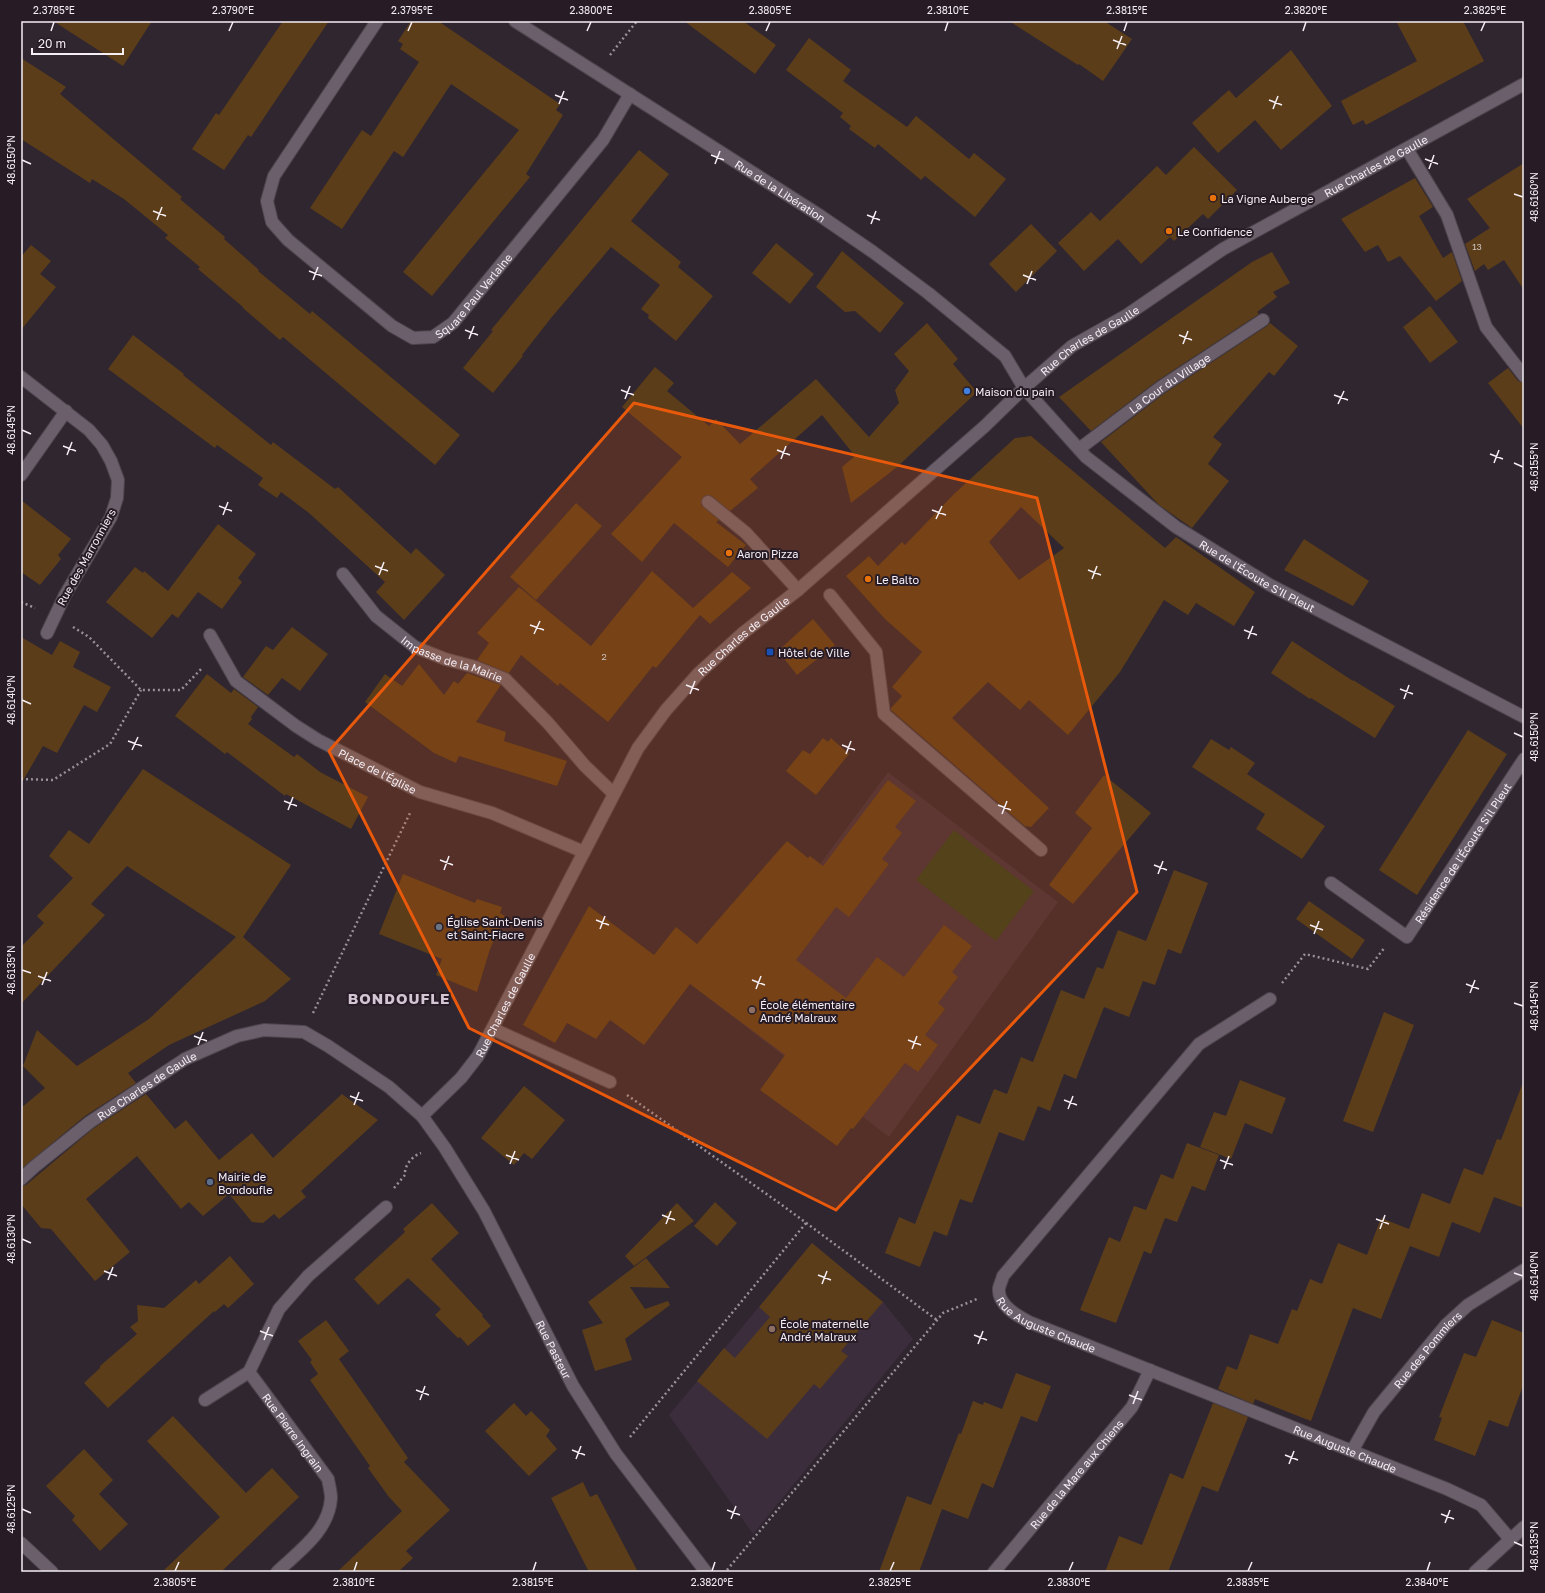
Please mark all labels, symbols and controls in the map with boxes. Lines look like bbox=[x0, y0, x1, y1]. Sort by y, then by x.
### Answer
text: 2.3785°E bbox=[33, 4, 75, 16]
text: 2.3790°E bbox=[212, 4, 254, 16]
text: 2.3795°E bbox=[391, 4, 433, 16]
text: 2.3800°E bbox=[569, 4, 613, 16]
text: 2.3805°E bbox=[749, 4, 791, 16]
text: 2.3810°E bbox=[927, 4, 969, 16]
text: 2.3815°E bbox=[1106, 4, 1148, 16]
text: 2.3820°E bbox=[1285, 4, 1327, 16]
text: 2.3825°E bbox=[1464, 4, 1506, 16]
scale bar bbox=[32, 30, 123, 56]
text: 20 m bbox=[38, 36, 66, 51]
street label: Rue Charles de Gaulle bbox=[1322, 132, 1430, 199]
text: 48.6150°N bbox=[5, 135, 17, 185]
street label: Rue de la Libération bbox=[733, 157, 828, 224]
text: 48.6160°N bbox=[1528, 172, 1540, 222]
place label: La Vigne Auberge bbox=[1221, 192, 1314, 205]
marker: La Vigne Auberge bbox=[1208, 193, 1218, 203]
place label: Le Confidence bbox=[1177, 225, 1252, 238]
marker: Le Confidence bbox=[1164, 226, 1174, 236]
house number: 13 bbox=[1472, 241, 1482, 252]
street label: Square Paul Verlaine bbox=[432, 250, 514, 340]
street label: Rue Charles de Gaulle bbox=[1037, 303, 1141, 378]
street label: La Cour du Village bbox=[1126, 350, 1212, 416]
place label: Maison du pain bbox=[975, 385, 1054, 398]
marker: Maison du pain bbox=[962, 386, 972, 396]
text: 48.6145°N bbox=[5, 405, 17, 455]
text: 48.6155°N bbox=[1528, 442, 1540, 492]
street label: Rue des Marronniers bbox=[54, 506, 118, 608]
street label: Rue de l'Écoute S'Il Pleut bbox=[1197, 537, 1317, 614]
place label: Aaron Pizza bbox=[737, 547, 799, 560]
marker: Aaron Pizza bbox=[724, 548, 734, 558]
place label: Le Balto bbox=[876, 573, 920, 586]
marker: Le Balto bbox=[863, 574, 873, 584]
street label: Rue Charles de Gaulle bbox=[695, 593, 792, 678]
street label: Impasse de la Mairie bbox=[399, 633, 505, 684]
place label: Hôtel de Ville bbox=[778, 646, 850, 659]
marker: Hôtel de Ville bbox=[765, 647, 775, 657]
house number: 2 bbox=[601, 651, 607, 662]
text: 48.6140°N bbox=[5, 675, 17, 725]
text: 48.6150°N bbox=[1528, 712, 1540, 762]
street label: Place de l'Église bbox=[337, 745, 419, 796]
street label: Résidence de l'Écoute S'Il Pleut bbox=[1411, 780, 1513, 926]
place label: Église Saint-Denis et Saint-Fiacre bbox=[447, 915, 543, 941]
marker: Église Saint-Denis et Saint-Fiacre bbox=[434, 922, 444, 932]
text: 48.6135°N bbox=[5, 945, 17, 995]
street label: Rue Charles de Gaulle bbox=[472, 950, 537, 1059]
text: 48.6145°N bbox=[1528, 981, 1540, 1031]
district label: BONDOUFLE bbox=[348, 989, 450, 1007]
place label: École élémentaire André Malraux bbox=[760, 998, 855, 1024]
marker: École élémentaire André Malraux bbox=[747, 1005, 757, 1015]
street label: Rue Charles de Gaulle bbox=[94, 1048, 198, 1122]
place label: Mairie de Bondoufle bbox=[218, 1170, 273, 1196]
marker: Mairie de Bondoufle bbox=[205, 1177, 215, 1187]
text: 48.6130°N bbox=[5, 1214, 17, 1264]
text: 48.6140°N bbox=[1528, 1251, 1540, 1301]
street label: Rue Auguste Chaude bbox=[994, 1294, 1098, 1355]
street label: Rue des Pommiers bbox=[1390, 1308, 1464, 1390]
place label: École maternelle André Malraux bbox=[780, 1317, 869, 1343]
street label: Rue Pasteur bbox=[534, 1318, 575, 1381]
marker: École maternelle André Malraux bbox=[767, 1324, 777, 1334]
street label: Rue Pierre Ingrain bbox=[260, 1391, 327, 1474]
street label: Rue de la Mare aux Chiens bbox=[1027, 1416, 1126, 1531]
street label: Rue Auguste Chaude bbox=[1292, 1422, 1399, 1475]
text: 48.6125°N bbox=[5, 1484, 17, 1534]
text: 48.6135°N bbox=[1528, 1521, 1540, 1571]
text: 2.3805°E bbox=[154, 1576, 196, 1588]
text: 2.3810°E bbox=[333, 1576, 375, 1588]
text: 2.3815°E bbox=[512, 1576, 554, 1588]
text: 2.3820°E bbox=[691, 1576, 733, 1588]
text: 2.3825°E bbox=[869, 1576, 911, 1588]
text: 2.3830°E bbox=[1048, 1576, 1090, 1588]
text: 2.3835°E bbox=[1227, 1576, 1269, 1588]
text: 2.3840°E bbox=[1405, 1576, 1449, 1588]

